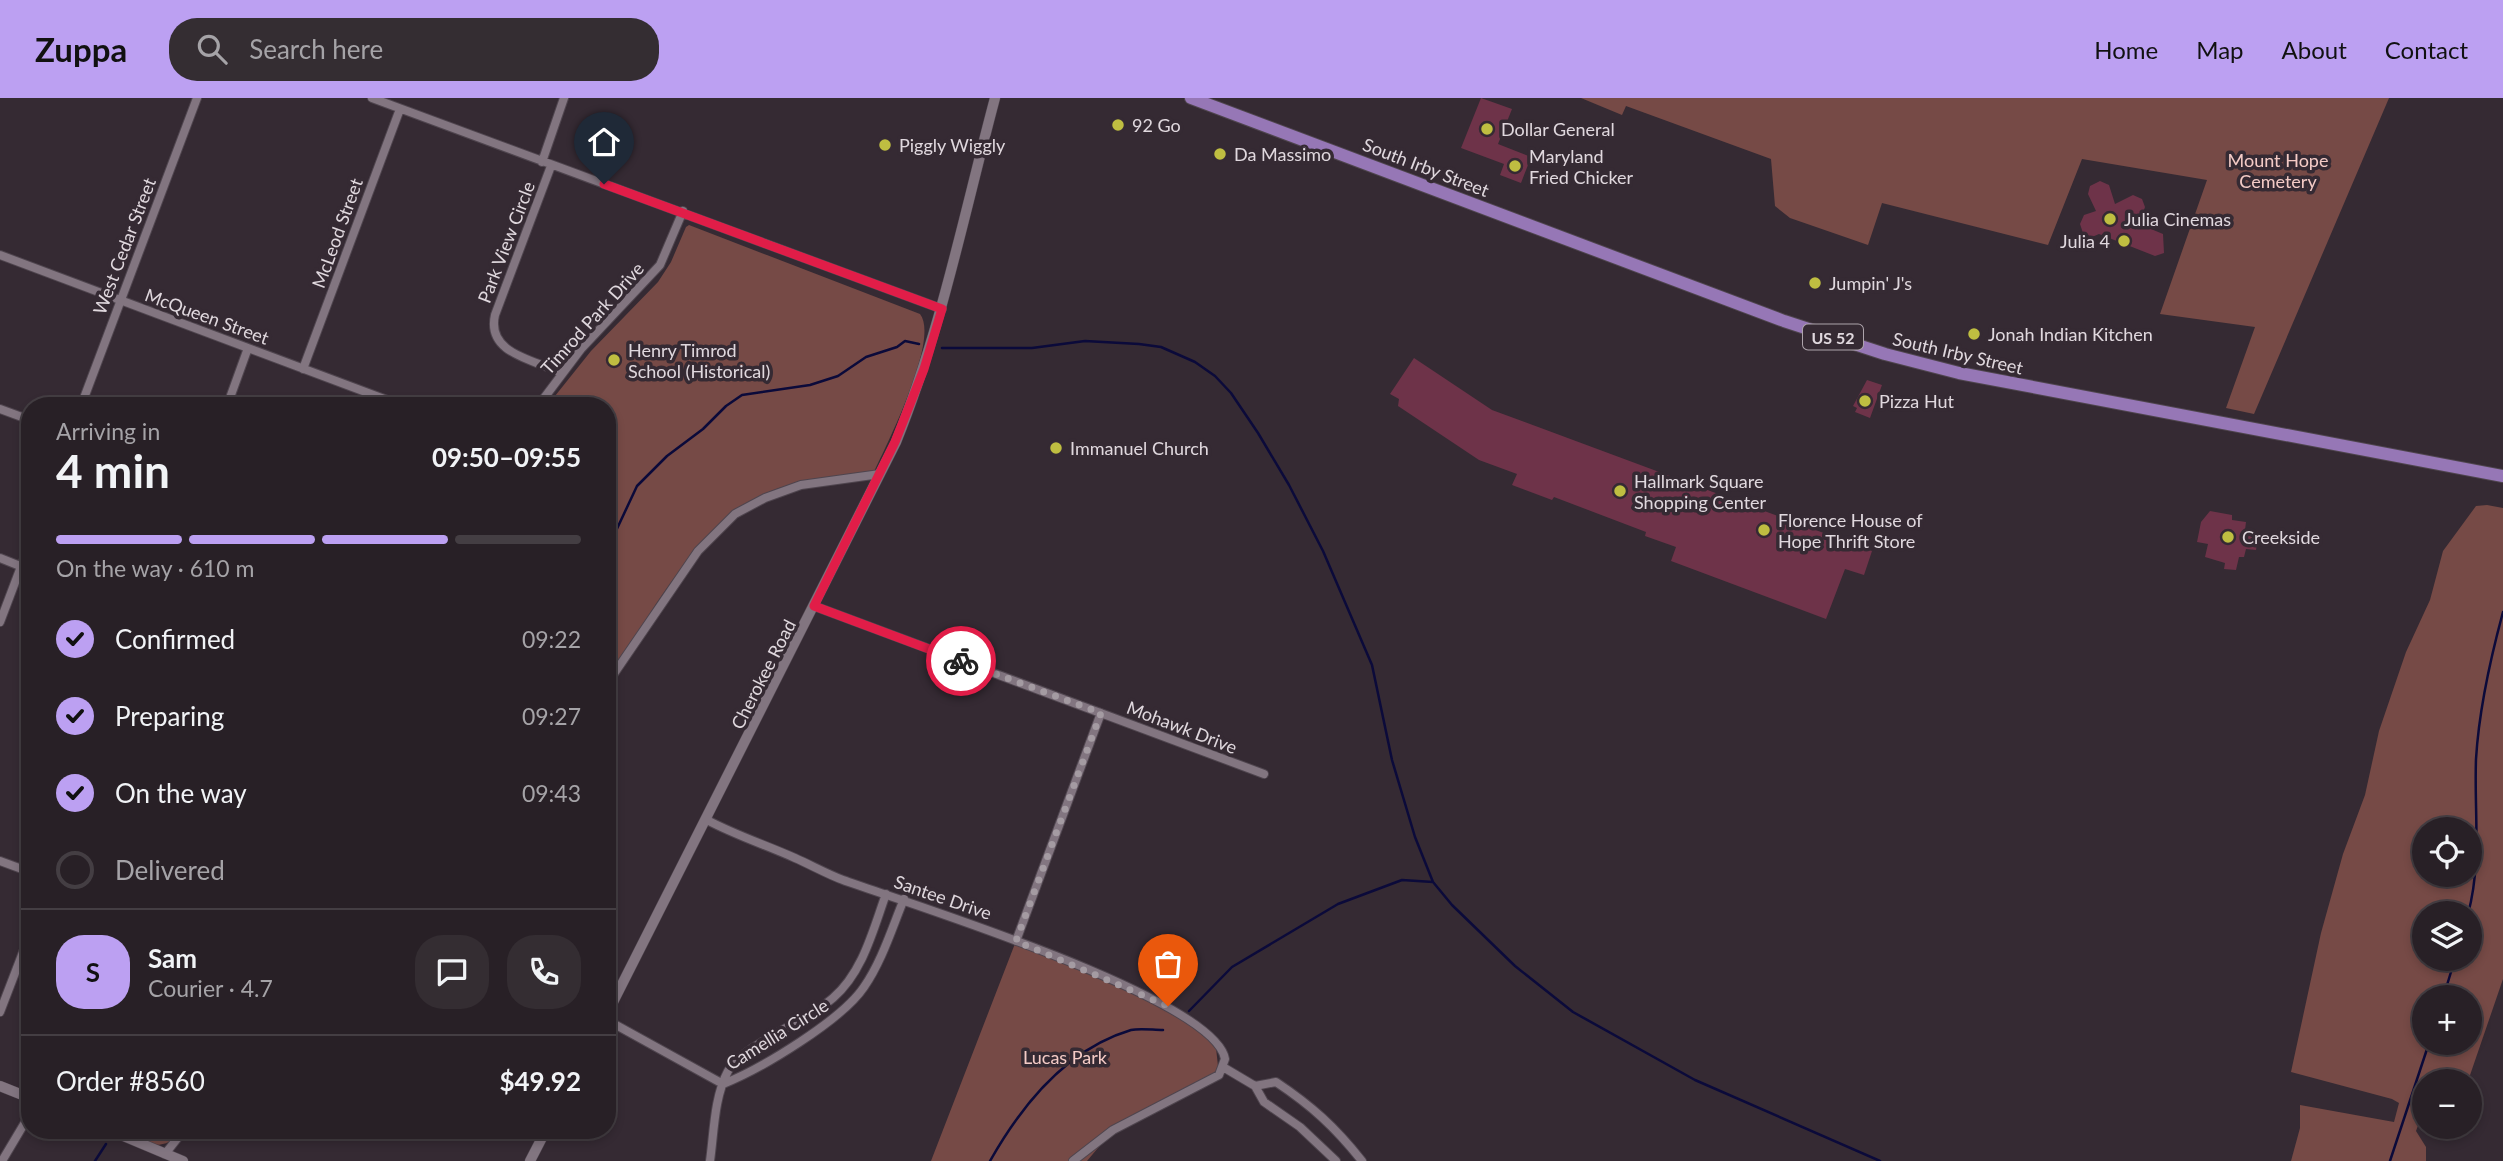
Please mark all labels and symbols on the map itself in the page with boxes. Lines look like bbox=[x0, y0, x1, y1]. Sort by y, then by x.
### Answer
pin bbox=[574, 112, 634, 184]
place label: 92 Go bbox=[1132, 114, 1181, 136]
marker: 92 Go bbox=[1110, 117, 1126, 133]
place label: Dollar General bbox=[1501, 118, 1615, 140]
marker: Dollar General bbox=[1479, 121, 1495, 137]
street label: South Irby Street bbox=[1360, 133, 1493, 201]
place label: Piggly Wiggly bbox=[899, 134, 1006, 156]
marker: Piggly Wiggly bbox=[877, 137, 893, 153]
place label: Da Massimo bbox=[1234, 143, 1331, 165]
place label: Maryland Fried Chicker bbox=[1529, 145, 1634, 188]
marker: Da Massimo bbox=[1212, 146, 1228, 162]
park label: Mount Hope Cemetery bbox=[2228, 149, 2328, 192]
marker: Maryland Fried Chicker bbox=[1507, 158, 1523, 174]
street label: West Cedar Street bbox=[88, 174, 160, 317]
street label: McLeod Street bbox=[307, 175, 367, 291]
street label: Park View Circle bbox=[473, 178, 539, 306]
place label: Julia Cinemas bbox=[2124, 208, 2231, 230]
marker: Julia Cinemas bbox=[2102, 211, 2118, 227]
place label: Julia 4 bbox=[2060, 230, 2110, 252]
marker: Julia 4 bbox=[2116, 233, 2132, 249]
street label: Timrod Park Drive bbox=[536, 257, 648, 379]
place label: Jumpin' J's bbox=[1829, 272, 1912, 294]
marker: Jumpin' J's bbox=[1807, 275, 1823, 291]
street label: McQueen Street bbox=[142, 283, 272, 349]
place label: Jonah Indian Kitchen bbox=[1988, 323, 2153, 345]
road number: US 52 bbox=[1803, 325, 1863, 350]
marker: Jonah Indian Kitchen bbox=[1966, 326, 1982, 342]
street label: South Irby Street bbox=[1891, 327, 2026, 379]
place label: Henry Timrod School (Historical) bbox=[628, 339, 770, 382]
marker: Henry Timrod School (Historical) bbox=[606, 352, 622, 368]
place label: Pizza Hut bbox=[1879, 390, 1955, 412]
marker: Pizza Hut bbox=[1857, 393, 1873, 409]
place label: Immanuel Church bbox=[1070, 437, 1209, 459]
marker: Immanuel Church bbox=[1048, 440, 1064, 456]
place label: Hallmark Square Shopping Center bbox=[1634, 470, 1767, 513]
marker: Hallmark Square Shopping Center bbox=[1612, 483, 1628, 499]
place label: Florence House of Hope Thrift Store bbox=[1778, 509, 1923, 552]
marker: Florence House of Hope Thrift Store bbox=[1756, 522, 1772, 538]
place label: Creekside bbox=[2242, 526, 2320, 548]
marker: Creekside bbox=[2220, 529, 2236, 545]
street label: Cherokee Road bbox=[726, 615, 800, 733]
courier bbox=[926, 626, 996, 696]
street label: Mohawk Drive bbox=[1124, 696, 1240, 758]
street label: Santee Drive bbox=[891, 870, 995, 924]
pin bbox=[1138, 934, 1198, 1006]
street label: Camellia Circle bbox=[722, 994, 832, 1074]
park label: Lucas Park bbox=[1023, 1046, 1108, 1068]

